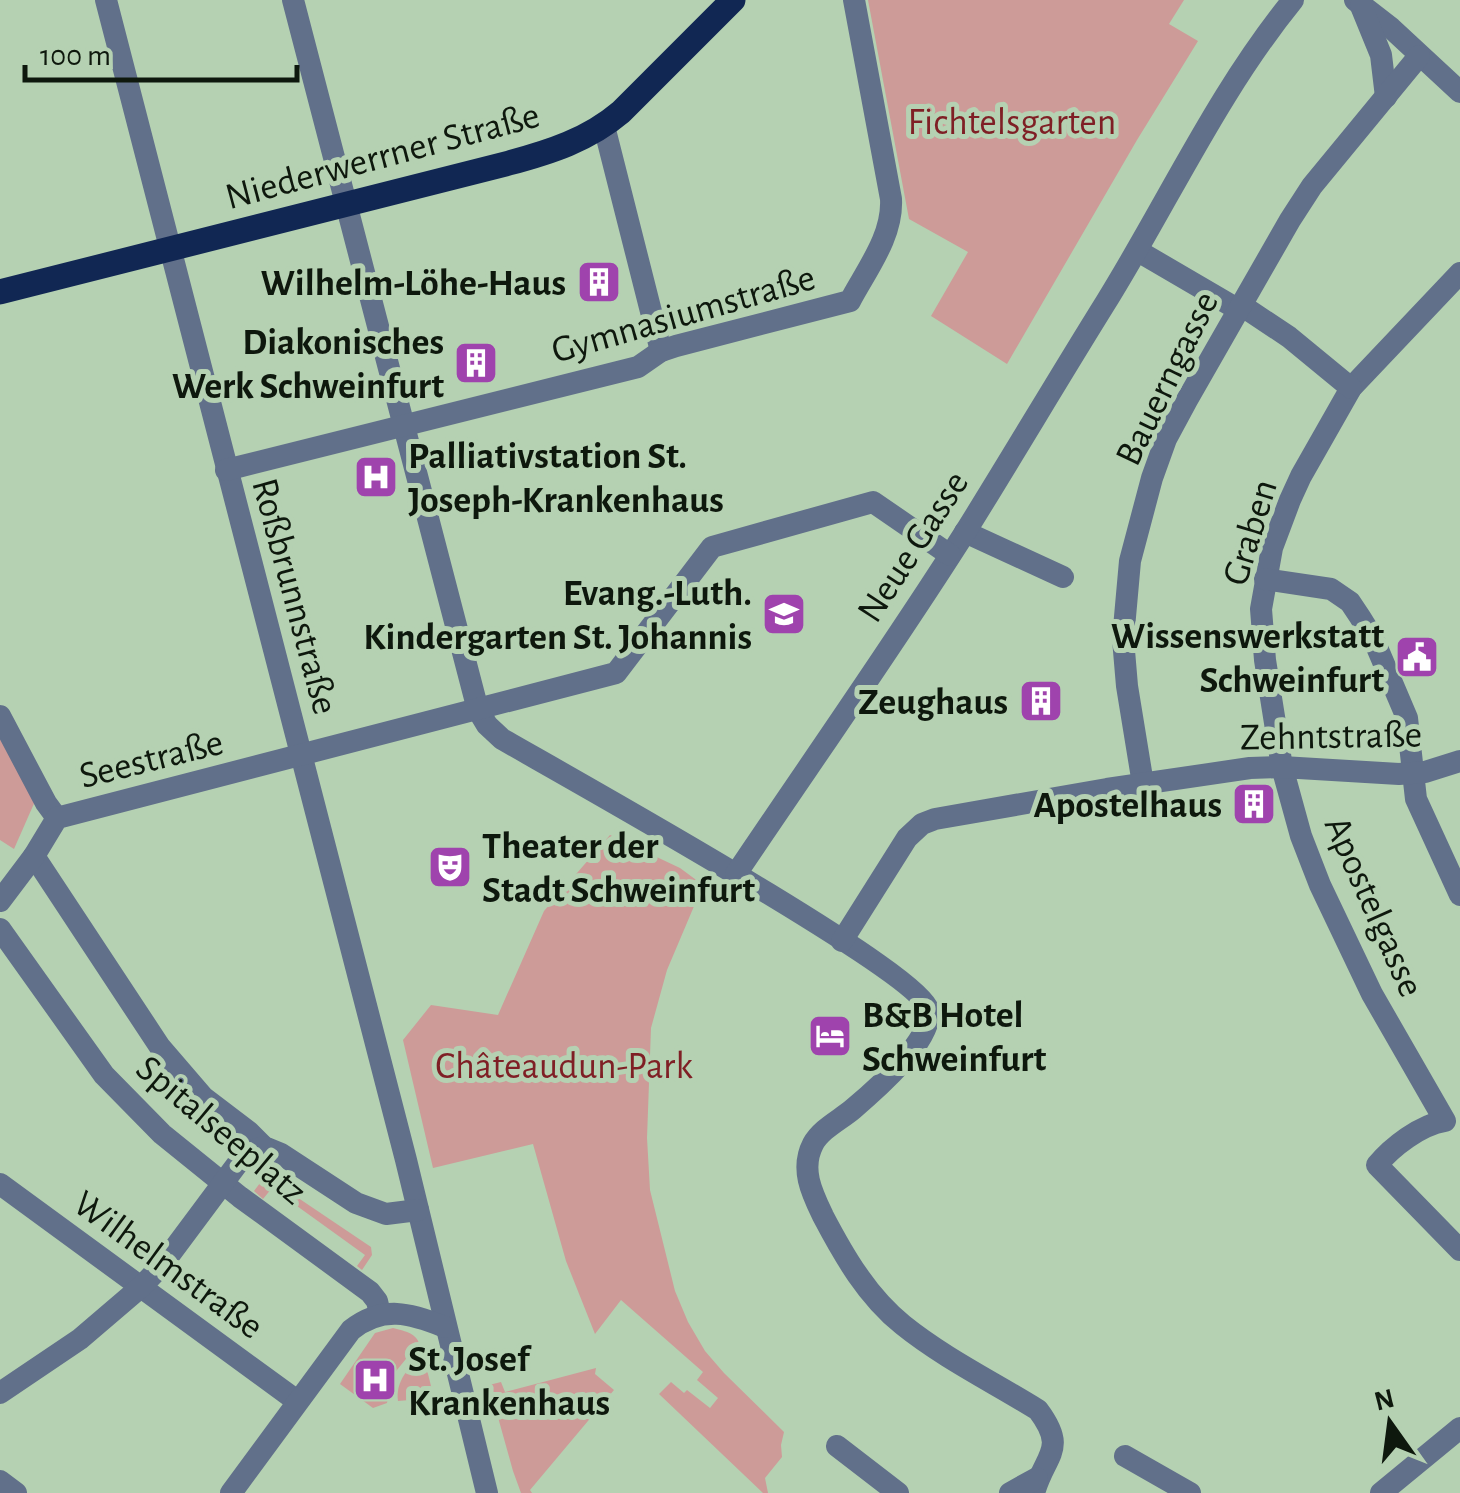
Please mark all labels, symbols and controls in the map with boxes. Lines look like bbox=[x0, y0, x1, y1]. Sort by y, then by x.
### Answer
scale bar bbox=[25, 20, 298, 82]
text: 100 m bbox=[40, 41, 111, 71]
street label: Niederwerrner Straße bbox=[221, 97, 544, 217]
park label: Fichtelsgarten bbox=[908, 104, 1116, 142]
street label: Gymnasiumstraße bbox=[547, 259, 820, 371]
building icon: Wilhelm-Löhe-Haus bbox=[576, 259, 622, 305]
place label: Wilhelm-Löhe-Haus bbox=[261, 265, 566, 303]
street label: Bauerngasse bbox=[1110, 286, 1226, 472]
place label: Diakonisches Werk Schweinfurt bbox=[172, 324, 444, 406]
building icon: Diakonisches Werk Schweinfurt bbox=[453, 340, 499, 386]
place label: Palliativstation St. Joseph-Krankenhaus bbox=[408, 438, 724, 520]
hospital icon: Palliativstation St. Joseph-Krankenhaus bbox=[353, 454, 399, 500]
street label: Neue Gasse bbox=[851, 465, 976, 629]
street label: Roßbrunnstraße bbox=[244, 474, 344, 719]
street label: Graben bbox=[1217, 475, 1285, 590]
place label: Evang.-Luth. Kindergarten St. Johannis bbox=[363, 575, 752, 657]
school or university icon: Evang.-Luth. Kindergarten St. Johannis bbox=[761, 591, 807, 637]
place label: Wissenswerkstatt Schweinfurt bbox=[1111, 618, 1384, 700]
public building icon: Wissenswerkstatt Schweinfurt bbox=[1394, 634, 1440, 680]
building icon: Zeughaus bbox=[1018, 678, 1064, 724]
place label: Zeughaus bbox=[858, 684, 1008, 722]
street label: Zehntstraße bbox=[1240, 716, 1422, 758]
street label: Seestraße bbox=[76, 724, 227, 796]
building icon: Apostelhaus bbox=[1231, 781, 1277, 827]
place label: Apostelhaus bbox=[1034, 787, 1222, 825]
street label: Apostelgasse bbox=[1317, 811, 1430, 1003]
place label: Theater der Stadt Schweinfurt bbox=[482, 828, 755, 910]
theatre icon: Theater der Stadt Schweinfurt bbox=[427, 844, 473, 890]
place label: B&B Hotel Schweinfurt bbox=[862, 997, 1047, 1079]
hotel icon: B&B Hotel Schweinfurt bbox=[807, 1013, 853, 1059]
park label: Châteaudun-Park bbox=[435, 1048, 693, 1086]
street label: Spitalseeplatz bbox=[129, 1049, 313, 1212]
street label: Wilhelmstraße bbox=[66, 1184, 270, 1347]
place label: St. Josef Krankenhaus bbox=[408, 1341, 610, 1423]
hospital icon: St. Josef Krankenhaus bbox=[352, 1357, 398, 1403]
north arrow bbox=[1340, 1373, 1440, 1473]
text: N bbox=[1372, 1385, 1397, 1417]

